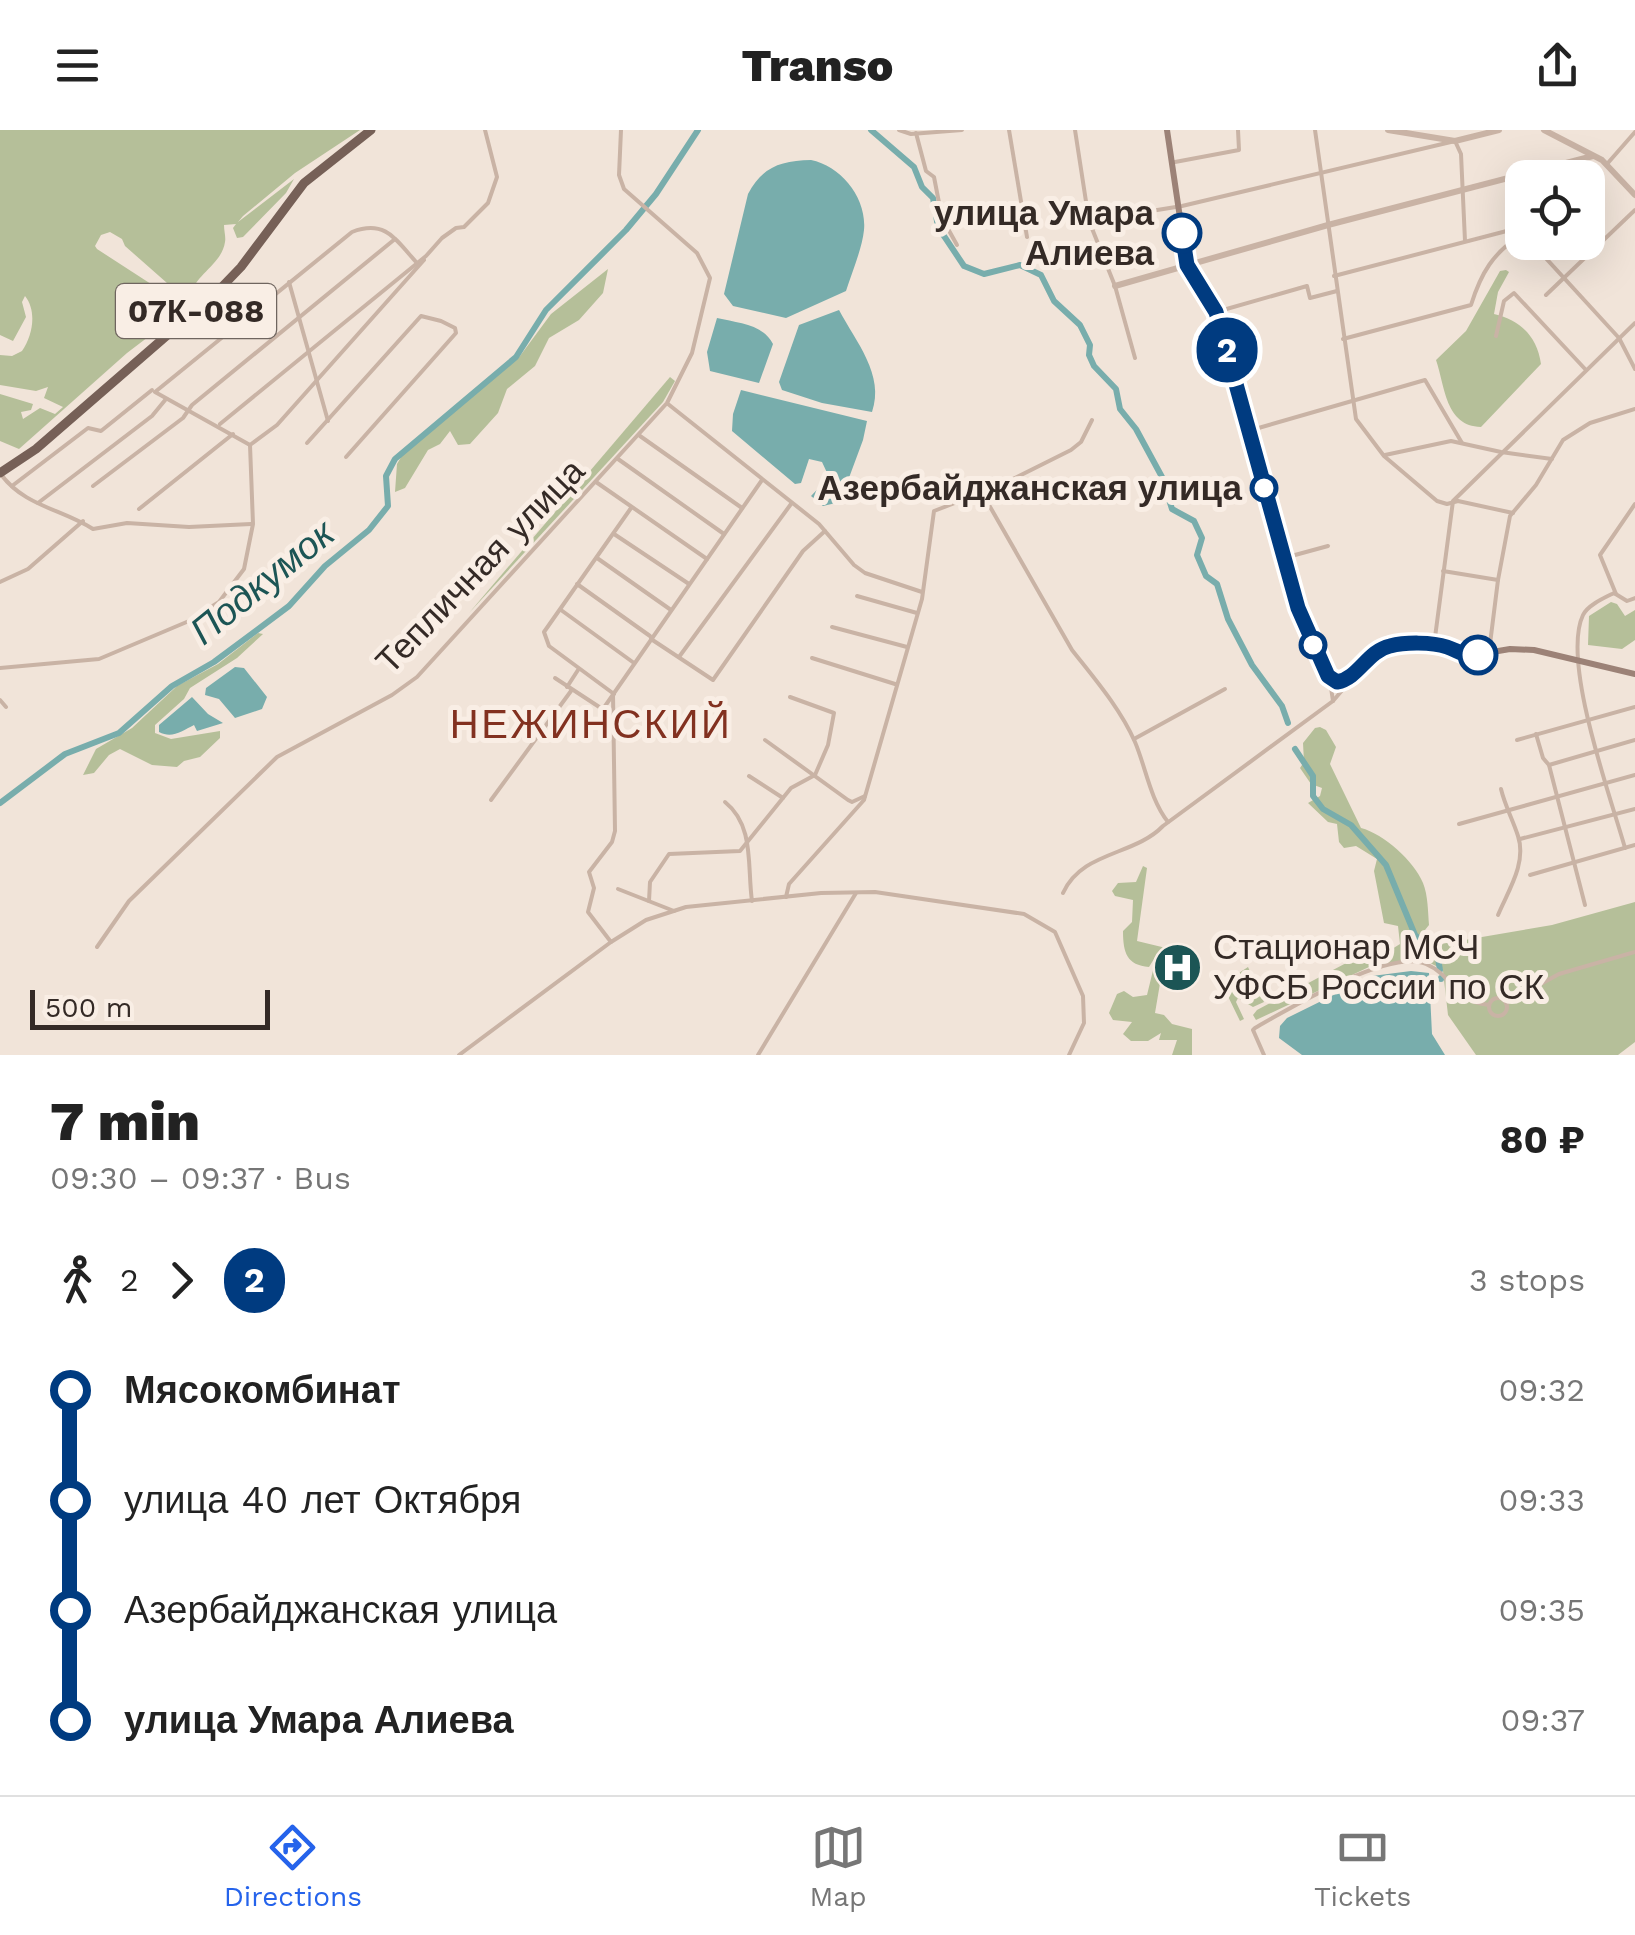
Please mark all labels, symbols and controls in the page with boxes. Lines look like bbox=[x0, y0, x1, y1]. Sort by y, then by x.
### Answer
icon: menu bbox=[50, 38, 105, 93]
icon: share bbox=[1530, 38, 1585, 93]
text: Transo bbox=[742, 39, 894, 92]
map controls bbox=[1505, 160, 1605, 260]
button: locate bbox=[1505, 160, 1605, 260]
place label: улица Умара Алиева bbox=[934, 192, 1155, 274]
marker: улица Умара Алиева bbox=[1163, 214, 1201, 252]
road number: 07К-088 bbox=[116, 284, 276, 338]
line badge: 2 bbox=[1194, 318, 1260, 382]
text: 2 bbox=[1217, 329, 1237, 371]
street label: Тепличная улица bbox=[367, 450, 593, 682]
place label: Азербайджанская улица bbox=[817, 467, 1243, 509]
marker: Азербайджанская улица bbox=[1251, 475, 1277, 501]
water label: Подкумок bbox=[181, 510, 344, 653]
unlabelled marker bbox=[1300, 632, 1326, 658]
unlabelled marker bbox=[1459, 636, 1497, 674]
district label: НЕЖИНСКИЙ bbox=[450, 701, 732, 748]
place label: Стационар МСЧ УФСБ России по СК bbox=[1213, 926, 1545, 1008]
hospital icon: Стационар МСЧ УФСБ России по СК bbox=[1152, 941, 1204, 993]
scale bar bbox=[30, 985, 270, 1030]
text: 500 m bbox=[45, 991, 132, 1024]
text: 7 min bbox=[50, 1089, 200, 1153]
text: 80 ₽ bbox=[1500, 1118, 1585, 1162]
text: 09:30 – 09:37 · Bus bbox=[50, 1159, 351, 1197]
icon: walk bbox=[50, 1253, 105, 1308]
icon: forward bbox=[154, 1253, 209, 1308]
text: 2 bbox=[244, 1259, 265, 1301]
text: 2 bbox=[120, 1261, 139, 1299]
text: 3 stops bbox=[1469, 1261, 1585, 1299]
text: Мясокомбинат bbox=[124, 1368, 401, 1412]
text: 09:32 bbox=[1499, 1371, 1585, 1409]
text: улица 40 лет Октября bbox=[124, 1478, 521, 1522]
text: 09:33 bbox=[1499, 1481, 1585, 1519]
text: Азербайджанская улица bbox=[124, 1588, 557, 1632]
text: 09:35 bbox=[1499, 1591, 1585, 1629]
text: улица Умара Алиева bbox=[124, 1698, 514, 1742]
text: 09:37 bbox=[1501, 1701, 1585, 1739]
tab: Directions bbox=[224, 1820, 362, 1913]
tab: Map bbox=[810, 1820, 867, 1913]
tab: Tickets bbox=[1314, 1820, 1411, 1913]

